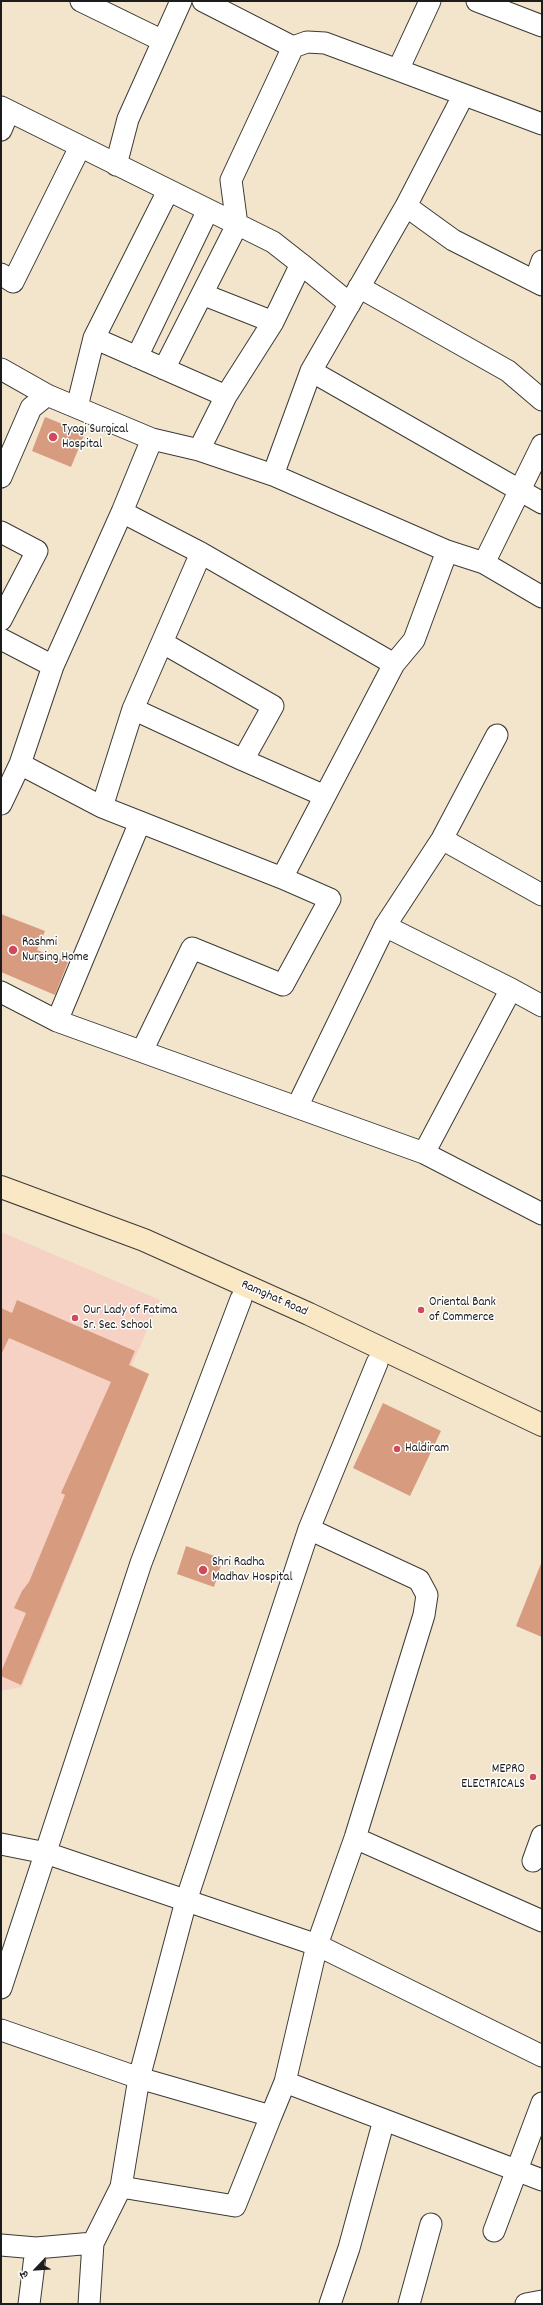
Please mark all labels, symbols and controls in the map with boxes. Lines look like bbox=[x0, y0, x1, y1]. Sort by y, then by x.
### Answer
place label: Tyagi Surgical Hospital bbox=[62, 422, 128, 453]
marker: Tyagi Surgical Hospital bbox=[47, 431, 59, 443]
place label: Rashmi Nursing Home bbox=[22, 935, 88, 966]
marker: Rashmi Nursing Home bbox=[7, 944, 19, 956]
street label: Ramghat Road bbox=[238, 1277, 310, 1321]
place label: Oriental Bank of Commerce bbox=[429, 1295, 496, 1326]
place label: Our Lady of Fatima Sr. Sec. School bbox=[83, 1303, 177, 1334]
marker: Oriental Bank of Commerce bbox=[416, 1305, 426, 1315]
marker: Our Lady of Fatima Sr. Sec. School bbox=[70, 1313, 80, 1323]
place label: Haldiram bbox=[405, 1441, 449, 1457]
marker: Haldiram bbox=[392, 1444, 402, 1454]
place label: Shri Radha Madhav Hospital bbox=[212, 1555, 293, 1586]
marker: Shri Radha Madhav Hospital bbox=[197, 1564, 209, 1576]
place label: MEPRO ELECTRICALS bbox=[461, 1762, 525, 1793]
marker: MEPRO ELECTRICALS bbox=[528, 1772, 538, 1782]
north arrow bbox=[16, 2249, 56, 2289]
text: उ bbox=[17, 2268, 34, 2280]

